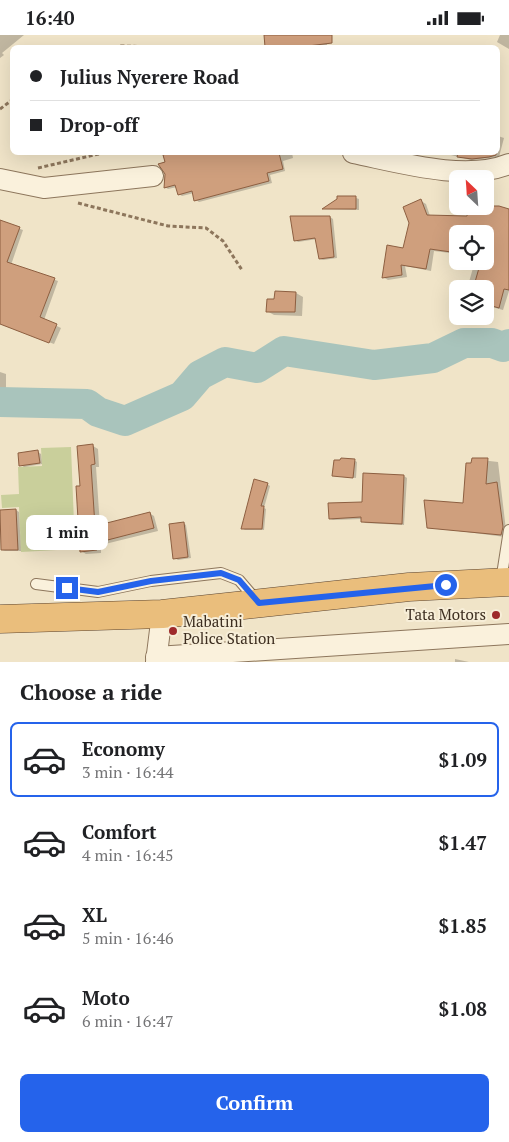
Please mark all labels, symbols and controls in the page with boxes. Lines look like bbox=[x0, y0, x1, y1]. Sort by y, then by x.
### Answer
text: 16:40 bbox=[25, 5, 74, 30]
text: Julius Nyerere Road bbox=[60, 64, 239, 89]
text: Drop-off bbox=[60, 112, 138, 137]
north arrow bbox=[449, 170, 494, 215]
map controls bbox=[449, 170, 494, 325]
button: locate bbox=[449, 225, 494, 270]
button: layers bbox=[449, 280, 494, 325]
callout: 1 min bbox=[26, 515, 108, 551]
text: 1 min bbox=[45, 521, 89, 543]
route start bbox=[435, 574, 457, 596]
route end bbox=[56, 577, 78, 599]
place label: Tata Motors bbox=[406, 604, 486, 624]
marker: Tata Motors bbox=[490, 609, 502, 621]
place label: Mabatini Police Station bbox=[183, 611, 275, 648]
marker: Mabatini Police Station bbox=[167, 625, 179, 637]
text: Choose a ride bbox=[20, 677, 162, 706]
text: Economy bbox=[82, 736, 165, 761]
icon: car bbox=[22, 737, 67, 782]
text: $1.09 bbox=[438, 747, 487, 772]
text: 3 min · 16:44 bbox=[82, 761, 174, 783]
text: Comfort bbox=[82, 819, 157, 844]
icon: car bbox=[22, 820, 67, 865]
text: $1.47 bbox=[438, 830, 487, 855]
text: 4 min · 16:45 bbox=[82, 844, 174, 866]
text: XL bbox=[82, 902, 107, 927]
icon: car bbox=[22, 903, 67, 948]
text: $1.85 bbox=[438, 913, 487, 938]
text: 5 min · 16:46 bbox=[82, 927, 174, 949]
text: Moto bbox=[82, 985, 130, 1010]
icon: car bbox=[22, 986, 67, 1031]
text: $1.08 bbox=[438, 996, 487, 1021]
text: 6 min · 16:47 bbox=[82, 1010, 174, 1032]
button: Confirm bbox=[20, 1074, 489, 1132]

